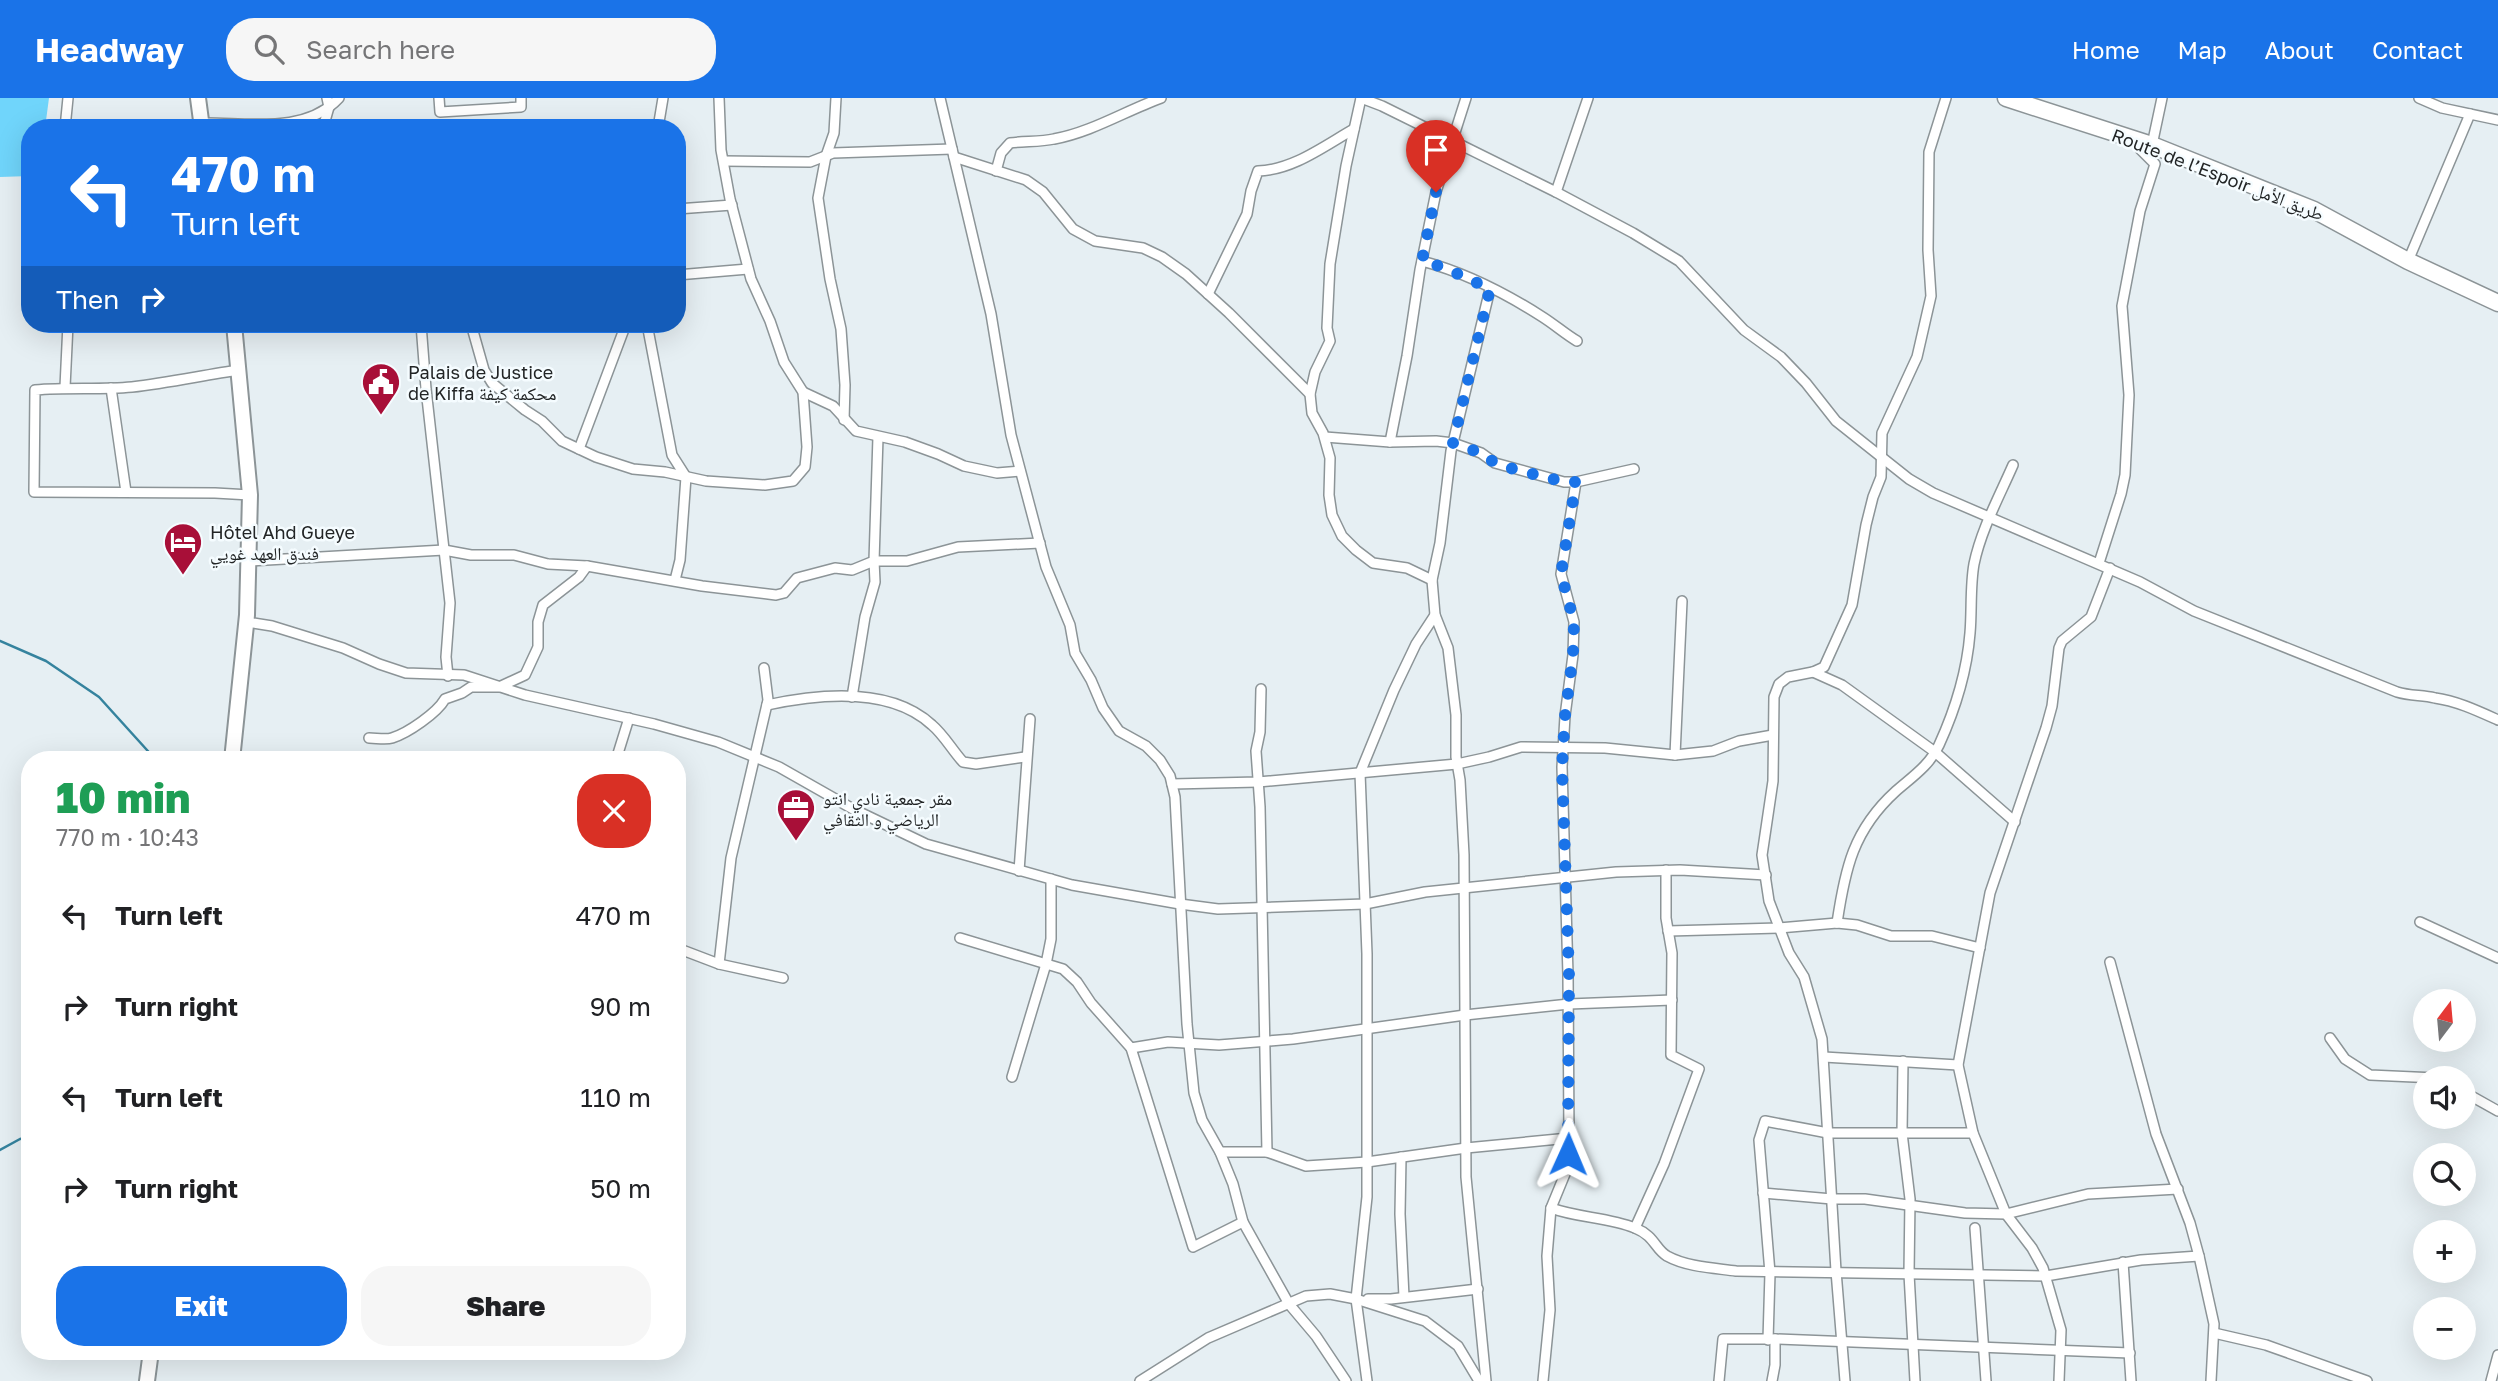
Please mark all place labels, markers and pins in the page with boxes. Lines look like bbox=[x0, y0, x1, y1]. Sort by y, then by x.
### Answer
pin bbox=[1406, 120, 1466, 192]
public building icon: Palais de Justice de Kiffa محكمة كيفة bbox=[360, 361, 402, 416]
place label: Palais de Justice de Kiffa محكمة كيفة bbox=[408, 361, 556, 404]
hotel icon: Hôtel Ahd Gueye فندق العهد غويي bbox=[162, 521, 204, 576]
place label: Hôtel Ahd Gueye فندق العهد غويي bbox=[210, 521, 355, 569]
office icon: مقر جمعية نادي انتو الرياضي و الثقافي bbox=[775, 787, 817, 842]
place label: مقر جمعية نادي انتو الرياضي و الثقافي bbox=[823, 787, 952, 835]

